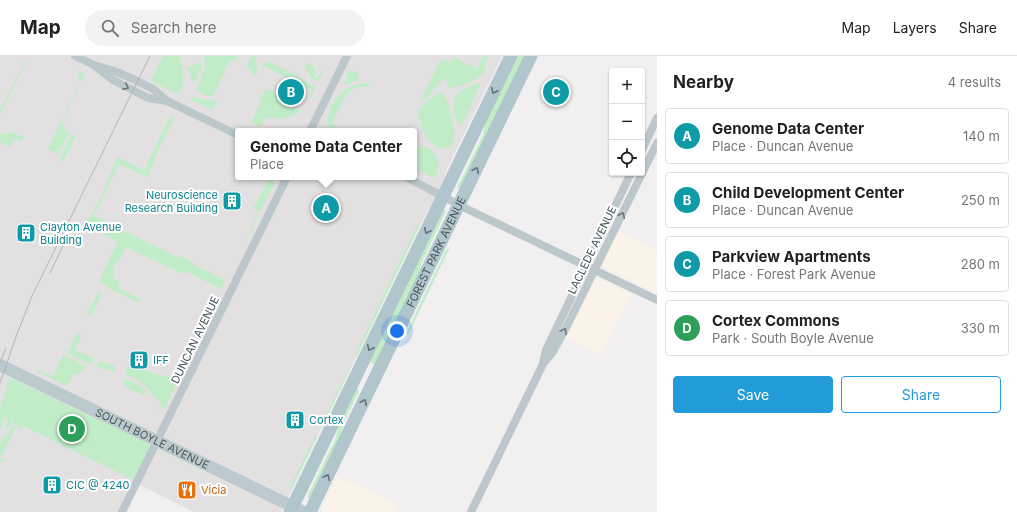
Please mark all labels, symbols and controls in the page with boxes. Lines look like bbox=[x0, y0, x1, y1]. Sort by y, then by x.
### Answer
search box bbox=[85, 10, 365, 46]
text: Map bbox=[20, 16, 61, 39]
icon: search bbox=[99, 17, 121, 39]
text: Search here bbox=[131, 18, 216, 37]
text: Map bbox=[842, 19, 871, 36]
text: Layers bbox=[893, 19, 937, 36]
text: Share bbox=[959, 19, 997, 36]
map controls bbox=[609, 68, 645, 176]
button: + bbox=[609, 68, 645, 104]
text: Nearby bbox=[673, 72, 734, 92]
text: 4 results bbox=[948, 74, 1001, 90]
pin: B bbox=[278, 77, 304, 107]
pin: C bbox=[543, 77, 569, 107]
one-way arrow bbox=[122, 82, 130, 90]
one-way arrow bbox=[491, 87, 499, 94]
button: − bbox=[609, 104, 645, 140]
text: Genome Data Center bbox=[712, 119, 864, 138]
popup bbox=[235, 128, 417, 180]
text: A bbox=[682, 128, 692, 144]
text: 140 m bbox=[963, 128, 1000, 144]
text: Genome Data Center bbox=[250, 137, 402, 156]
text: Place · Duncan Avenue bbox=[712, 138, 853, 154]
button: locate bbox=[609, 140, 645, 176]
text: Place bbox=[250, 156, 284, 172]
one-way arrow bbox=[471, 166, 479, 174]
text: Child Development Center bbox=[712, 183, 904, 202]
place label: Neuroscience Research Building bbox=[125, 188, 218, 215]
building icon: Neuroscience Research Building bbox=[221, 190, 243, 212]
text: B bbox=[683, 192, 691, 208]
text: 250 m bbox=[961, 192, 1000, 208]
pin: A bbox=[313, 193, 339, 223]
street label: FOREST PARK AVENUE bbox=[403, 194, 469, 310]
text: Place · Duncan Avenue bbox=[712, 202, 853, 218]
street label: LACLEDE AVENUE bbox=[565, 204, 619, 296]
one-way arrow bbox=[617, 211, 625, 219]
place label: Clayton Avenue Building bbox=[40, 220, 121, 247]
building icon: Clayton Avenue Building bbox=[15, 222, 37, 244]
one-way arrow bbox=[424, 226, 432, 234]
text: Parkview Apartments bbox=[712, 247, 871, 266]
text: C bbox=[682, 256, 692, 272]
text: 280 m bbox=[961, 256, 1000, 272]
text: Place · Forest Park Avenue bbox=[712, 266, 876, 282]
street label: DUNCAN AVENUE bbox=[168, 294, 222, 386]
text: Cortex Commons bbox=[712, 311, 840, 330]
text: D bbox=[682, 320, 692, 336]
text: 330 m bbox=[961, 320, 1000, 336]
your location bbox=[387, 321, 407, 341]
one-way arrow bbox=[559, 328, 567, 335]
text: Park · South Boyle Avenue bbox=[712, 330, 874, 346]
one-way arrow bbox=[367, 343, 375, 351]
building icon: IFF bbox=[128, 349, 150, 371]
place label: IFF bbox=[153, 353, 169, 367]
button: Save bbox=[673, 376, 833, 413]
button: Share bbox=[841, 376, 1001, 413]
one-way arrow bbox=[359, 399, 367, 406]
street label: SOUTH BOYLE AVENUE bbox=[93, 405, 211, 472]
building icon: Cortex bbox=[284, 409, 306, 431]
place label: Cortex bbox=[309, 413, 344, 427]
pin: D bbox=[59, 414, 85, 444]
building icon: CIC @ 4240 bbox=[41, 474, 63, 496]
one-way arrow bbox=[322, 474, 330, 481]
place label: CIC @ 4240 bbox=[66, 478, 130, 492]
restaurant icon: Vicia bbox=[176, 479, 198, 501]
place label: Vicia bbox=[201, 483, 226, 497]

